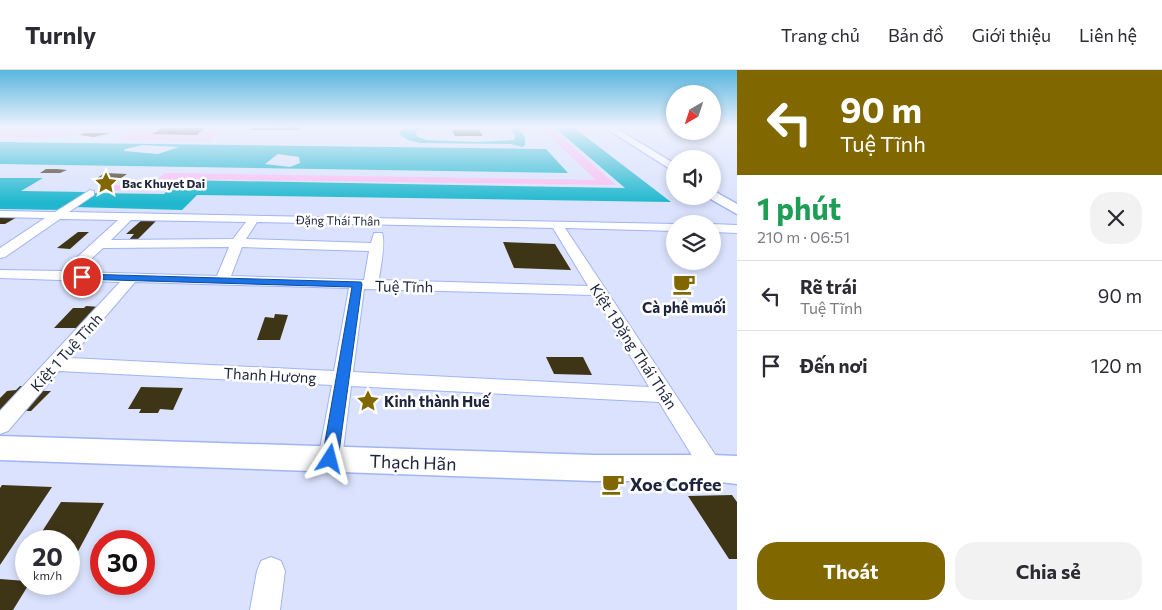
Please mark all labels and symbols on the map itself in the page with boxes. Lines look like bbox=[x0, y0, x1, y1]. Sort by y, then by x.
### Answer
north arrow bbox=[666, 85, 721, 140]
place icon: Bac Khuyet Dai bbox=[93, 170, 119, 196]
place label: Bac Khuyet Dai bbox=[122, 176, 205, 190]
street label: Đặng Thái Thân bbox=[295, 212, 380, 228]
pin bbox=[61, 256, 103, 298]
cafe icon: Cà phê muối bbox=[671, 271, 697, 297]
street label: Tuệ Tĩnh bbox=[375, 276, 433, 296]
street label: Kiệt 1 Đặng Thái Thân bbox=[587, 280, 681, 412]
place label: Cà phê muối bbox=[642, 298, 726, 316]
street label: Kiệt 1 Tuệ Tĩnh bbox=[26, 309, 106, 395]
street label: Thanh Hương bbox=[223, 364, 317, 386]
place icon: Kinh thành Huế bbox=[355, 388, 381, 414]
place label: Kinh thành Huế bbox=[384, 392, 492, 410]
position arrow bbox=[303, 432, 355, 484]
street label: Thạch Hãn bbox=[369, 449, 457, 475]
cafe icon: Xoe Coffee bbox=[600, 471, 626, 497]
place label: Xoe Coffee bbox=[630, 473, 722, 495]
speed limit sign: 30 bbox=[90, 530, 155, 595]

